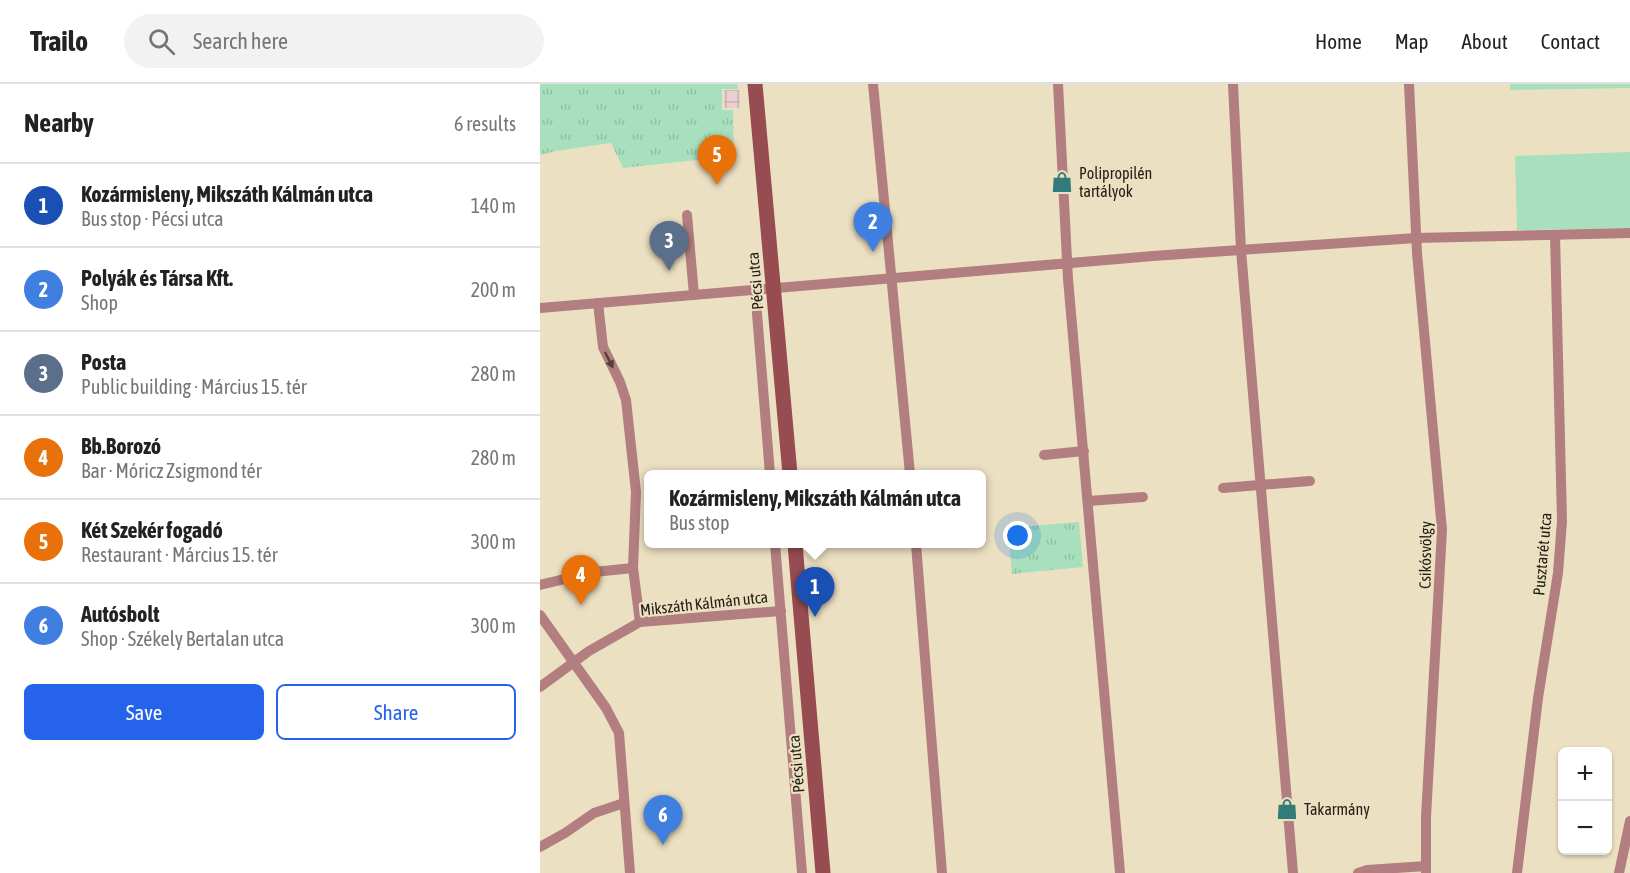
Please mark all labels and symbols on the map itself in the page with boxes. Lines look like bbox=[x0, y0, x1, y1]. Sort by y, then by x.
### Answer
pin: 5 bbox=[698, 135, 736, 185]
place label: Polipropilén tartályok bbox=[1079, 164, 1152, 201]
shop icon: Polipropilén tartályok bbox=[1050, 170, 1074, 194]
pin: 2 bbox=[854, 202, 892, 252]
pin: 3 bbox=[650, 222, 688, 271]
street label: Pécsi utca bbox=[744, 251, 766, 311]
one-way arrow bbox=[604, 352, 614, 369]
street label: Pusztarét utca bbox=[1529, 512, 1555, 596]
your location bbox=[1003, 521, 1032, 550]
street label: Csikósvölgy bbox=[1415, 521, 1436, 589]
pin: 4 bbox=[562, 556, 600, 605]
pin: 1 bbox=[796, 568, 834, 617]
street label: Mikszáth Kálmán utca bbox=[639, 587, 769, 619]
street label: Pécsi utca bbox=[785, 734, 807, 794]
pin: 6 bbox=[644, 796, 682, 845]
shop icon: Takarmány bbox=[1275, 797, 1299, 821]
place label: Takarmány bbox=[1304, 800, 1370, 819]

